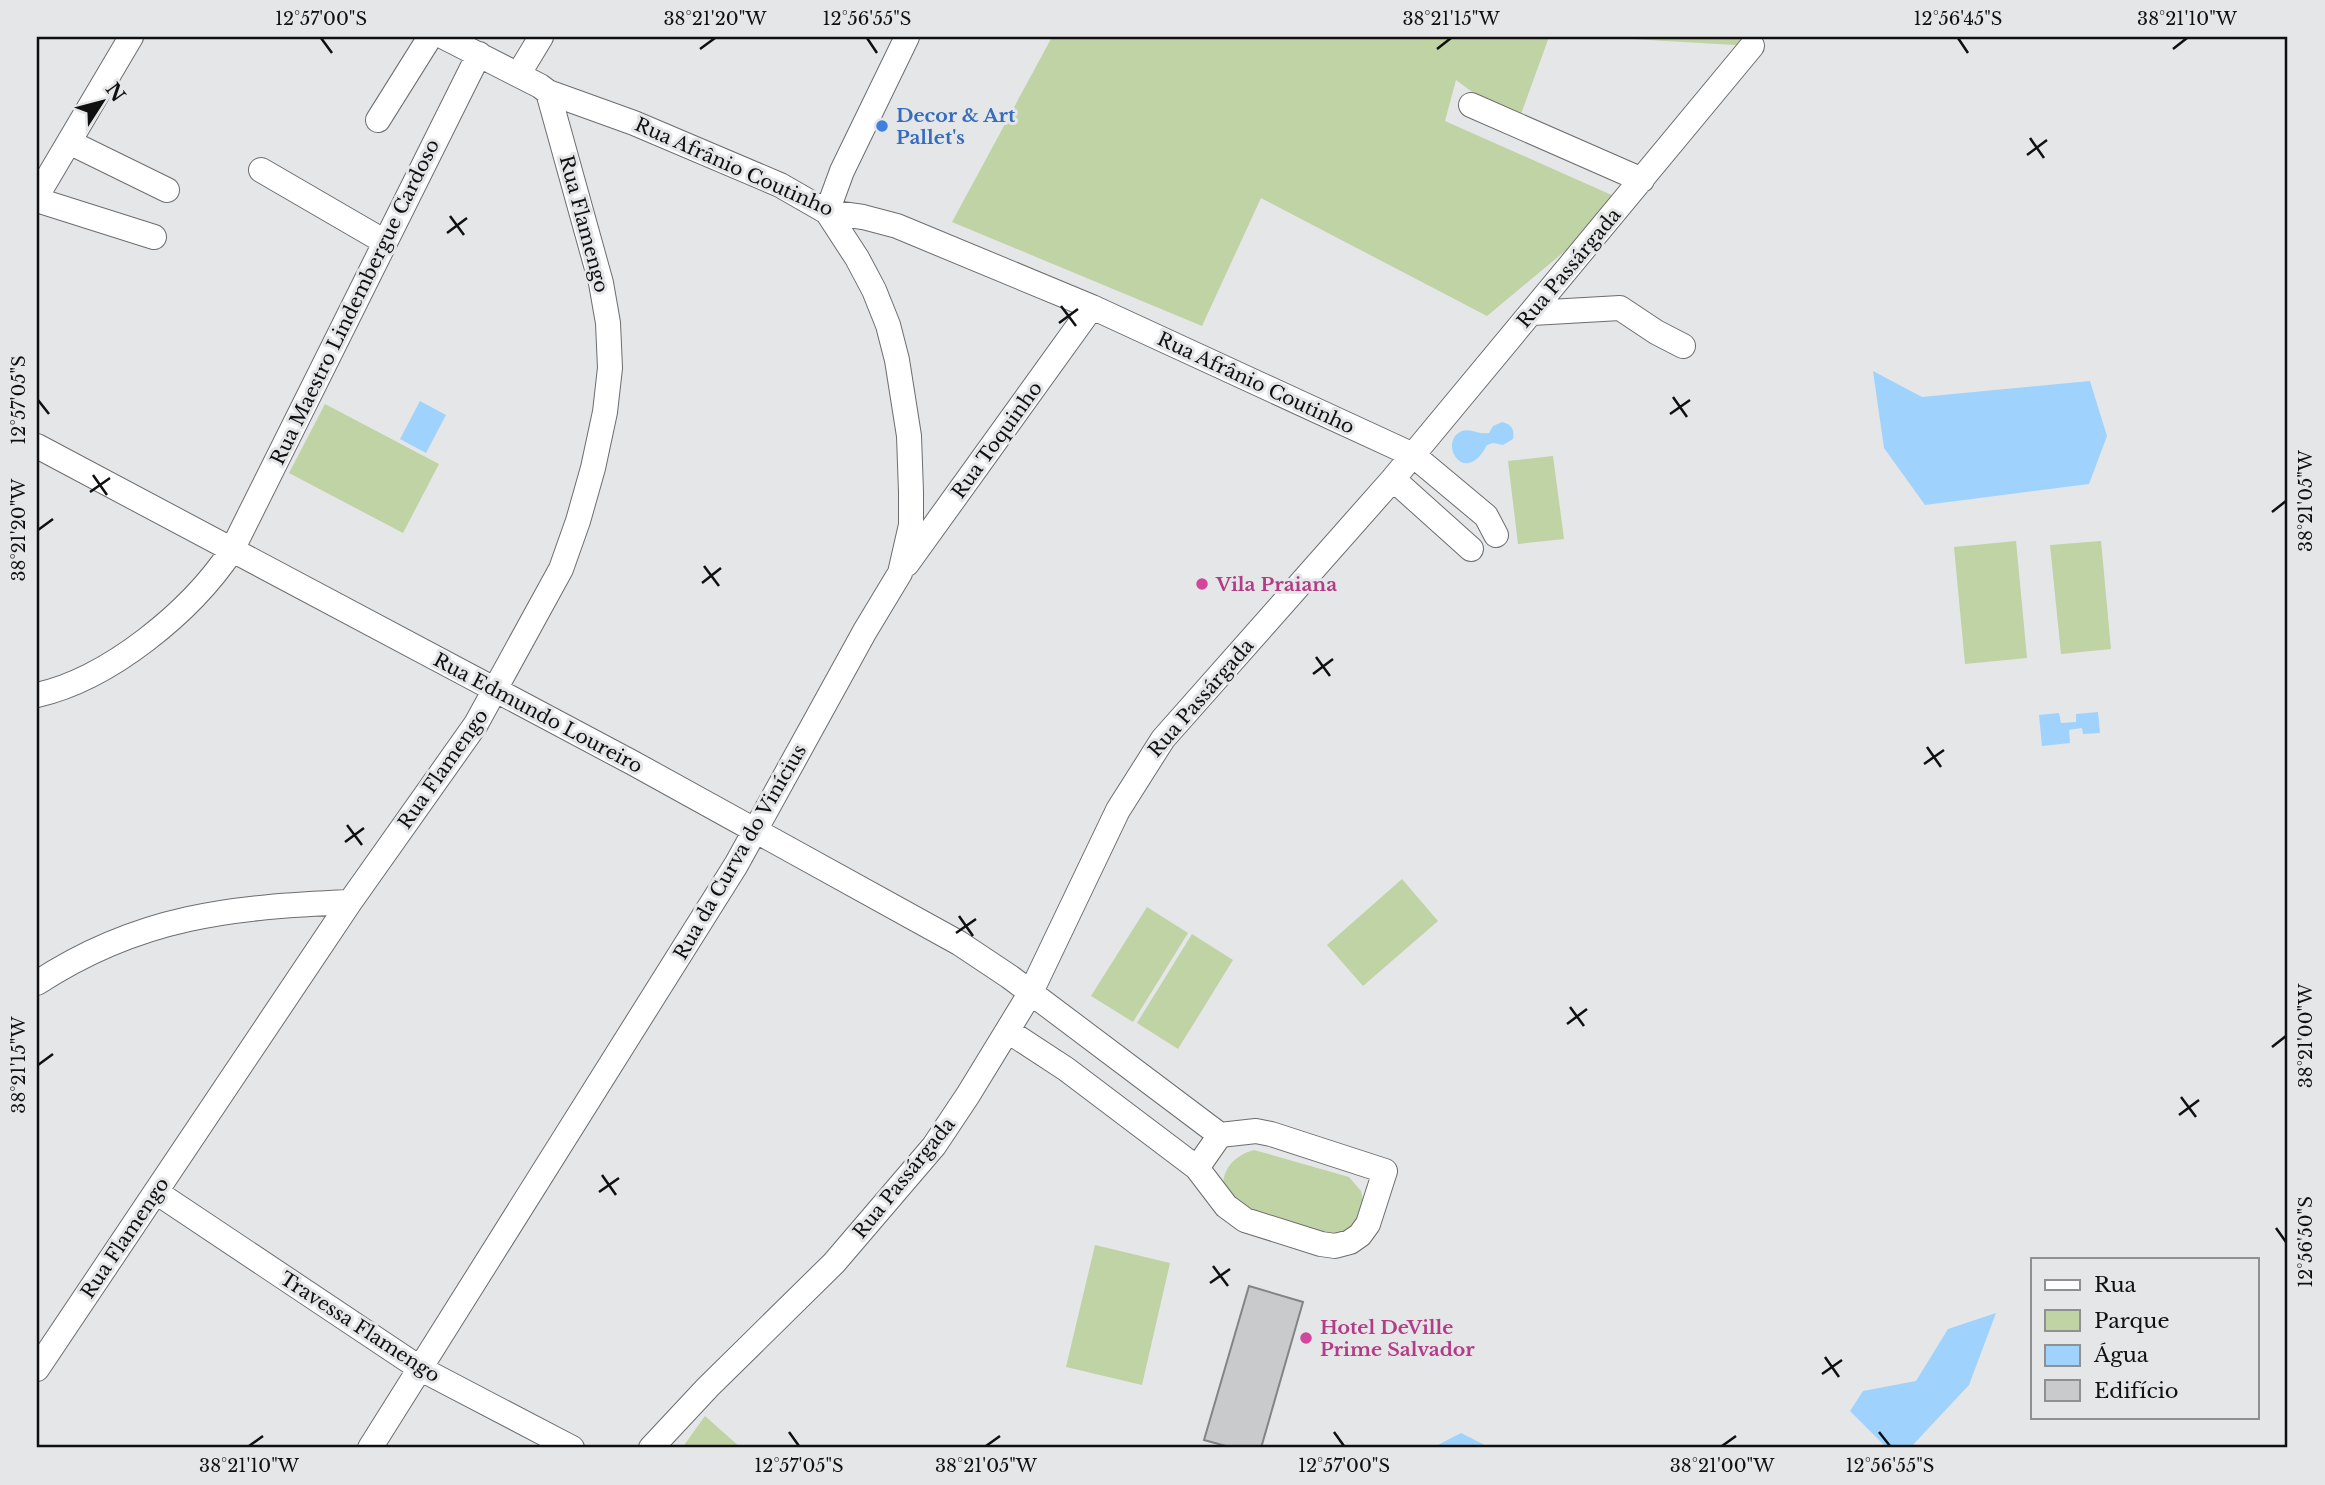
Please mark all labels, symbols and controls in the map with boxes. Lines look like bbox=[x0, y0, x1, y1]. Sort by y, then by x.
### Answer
text: 12°57'00"S bbox=[275, 8, 367, 30]
text: 38°21'20"W bbox=[664, 8, 767, 30]
text: 12°56'55"S bbox=[823, 8, 911, 30]
text: 38°21'15"W bbox=[1402, 8, 1500, 30]
text: 12°56'45"S bbox=[1914, 8, 2002, 30]
text: 38°21'10"W bbox=[2137, 8, 2238, 30]
north arrow bbox=[66, 66, 136, 136]
text: N bbox=[101, 78, 130, 106]
place label: Decor & Art Pallet's bbox=[896, 104, 1016, 149]
street label: Rua Afrânio Coutinho bbox=[631, 113, 837, 221]
marker: Decor & Art Pallet's bbox=[874, 118, 890, 134]
street label: Rua Maestro Lindembergue Cardoso bbox=[266, 135, 444, 469]
street label: Rua Flamengo bbox=[555, 153, 613, 295]
street label: Rua Passárgada bbox=[1512, 203, 1626, 332]
street label: Rua Afrânio Coutinho bbox=[1154, 327, 1358, 439]
text: 12°57'05"S bbox=[8, 355, 30, 445]
street label: Rua Toquinho bbox=[947, 377, 1047, 503]
text: 38°21'05"W bbox=[2295, 449, 2317, 552]
text: 38°21'20"W bbox=[8, 478, 30, 581]
place label: Vila Praiana bbox=[1215, 573, 1337, 596]
marker: Vila Praiana bbox=[1194, 576, 1210, 592]
street label: Rua Passárgada bbox=[1143, 634, 1259, 762]
street label: Rua Edmundo Loureiro bbox=[430, 648, 646, 778]
street label: Rua Flamengo bbox=[393, 705, 493, 833]
street label: Rua da Curva do Vinícius bbox=[669, 740, 811, 964]
text: 38°21'00"W bbox=[2295, 983, 2317, 1088]
text: 38°21'15"W bbox=[8, 1016, 30, 1114]
street label: Rua Passárgada bbox=[848, 1113, 960, 1243]
street label: Rua Flamengo bbox=[76, 1173, 174, 1303]
text: 12°56'50"S bbox=[2295, 1196, 2317, 1288]
legend bbox=[2031, 1258, 2258, 1418]
street label: Travessa Flamengo bbox=[276, 1267, 444, 1387]
text: Rua bbox=[2094, 1272, 2137, 1298]
text: Parque bbox=[2094, 1308, 2169, 1334]
place label: Hotel DeVille Prime Salvador bbox=[1320, 1316, 1475, 1361]
marker: Hotel DeVille Prime Salvador bbox=[1298, 1330, 1314, 1346]
text: Água bbox=[2093, 1342, 2149, 1368]
text: Edifício bbox=[2094, 1378, 2179, 1404]
text: 38°21'10"W bbox=[199, 1455, 300, 1477]
text: 12°57'05"S bbox=[754, 1455, 844, 1477]
text: 38°21'05"W bbox=[935, 1455, 1038, 1477]
text: 12°57'00"S bbox=[1298, 1455, 1390, 1477]
text: 38°21'00"W bbox=[1670, 1455, 1775, 1477]
text: 12°56'55"S bbox=[1846, 1455, 1934, 1477]

